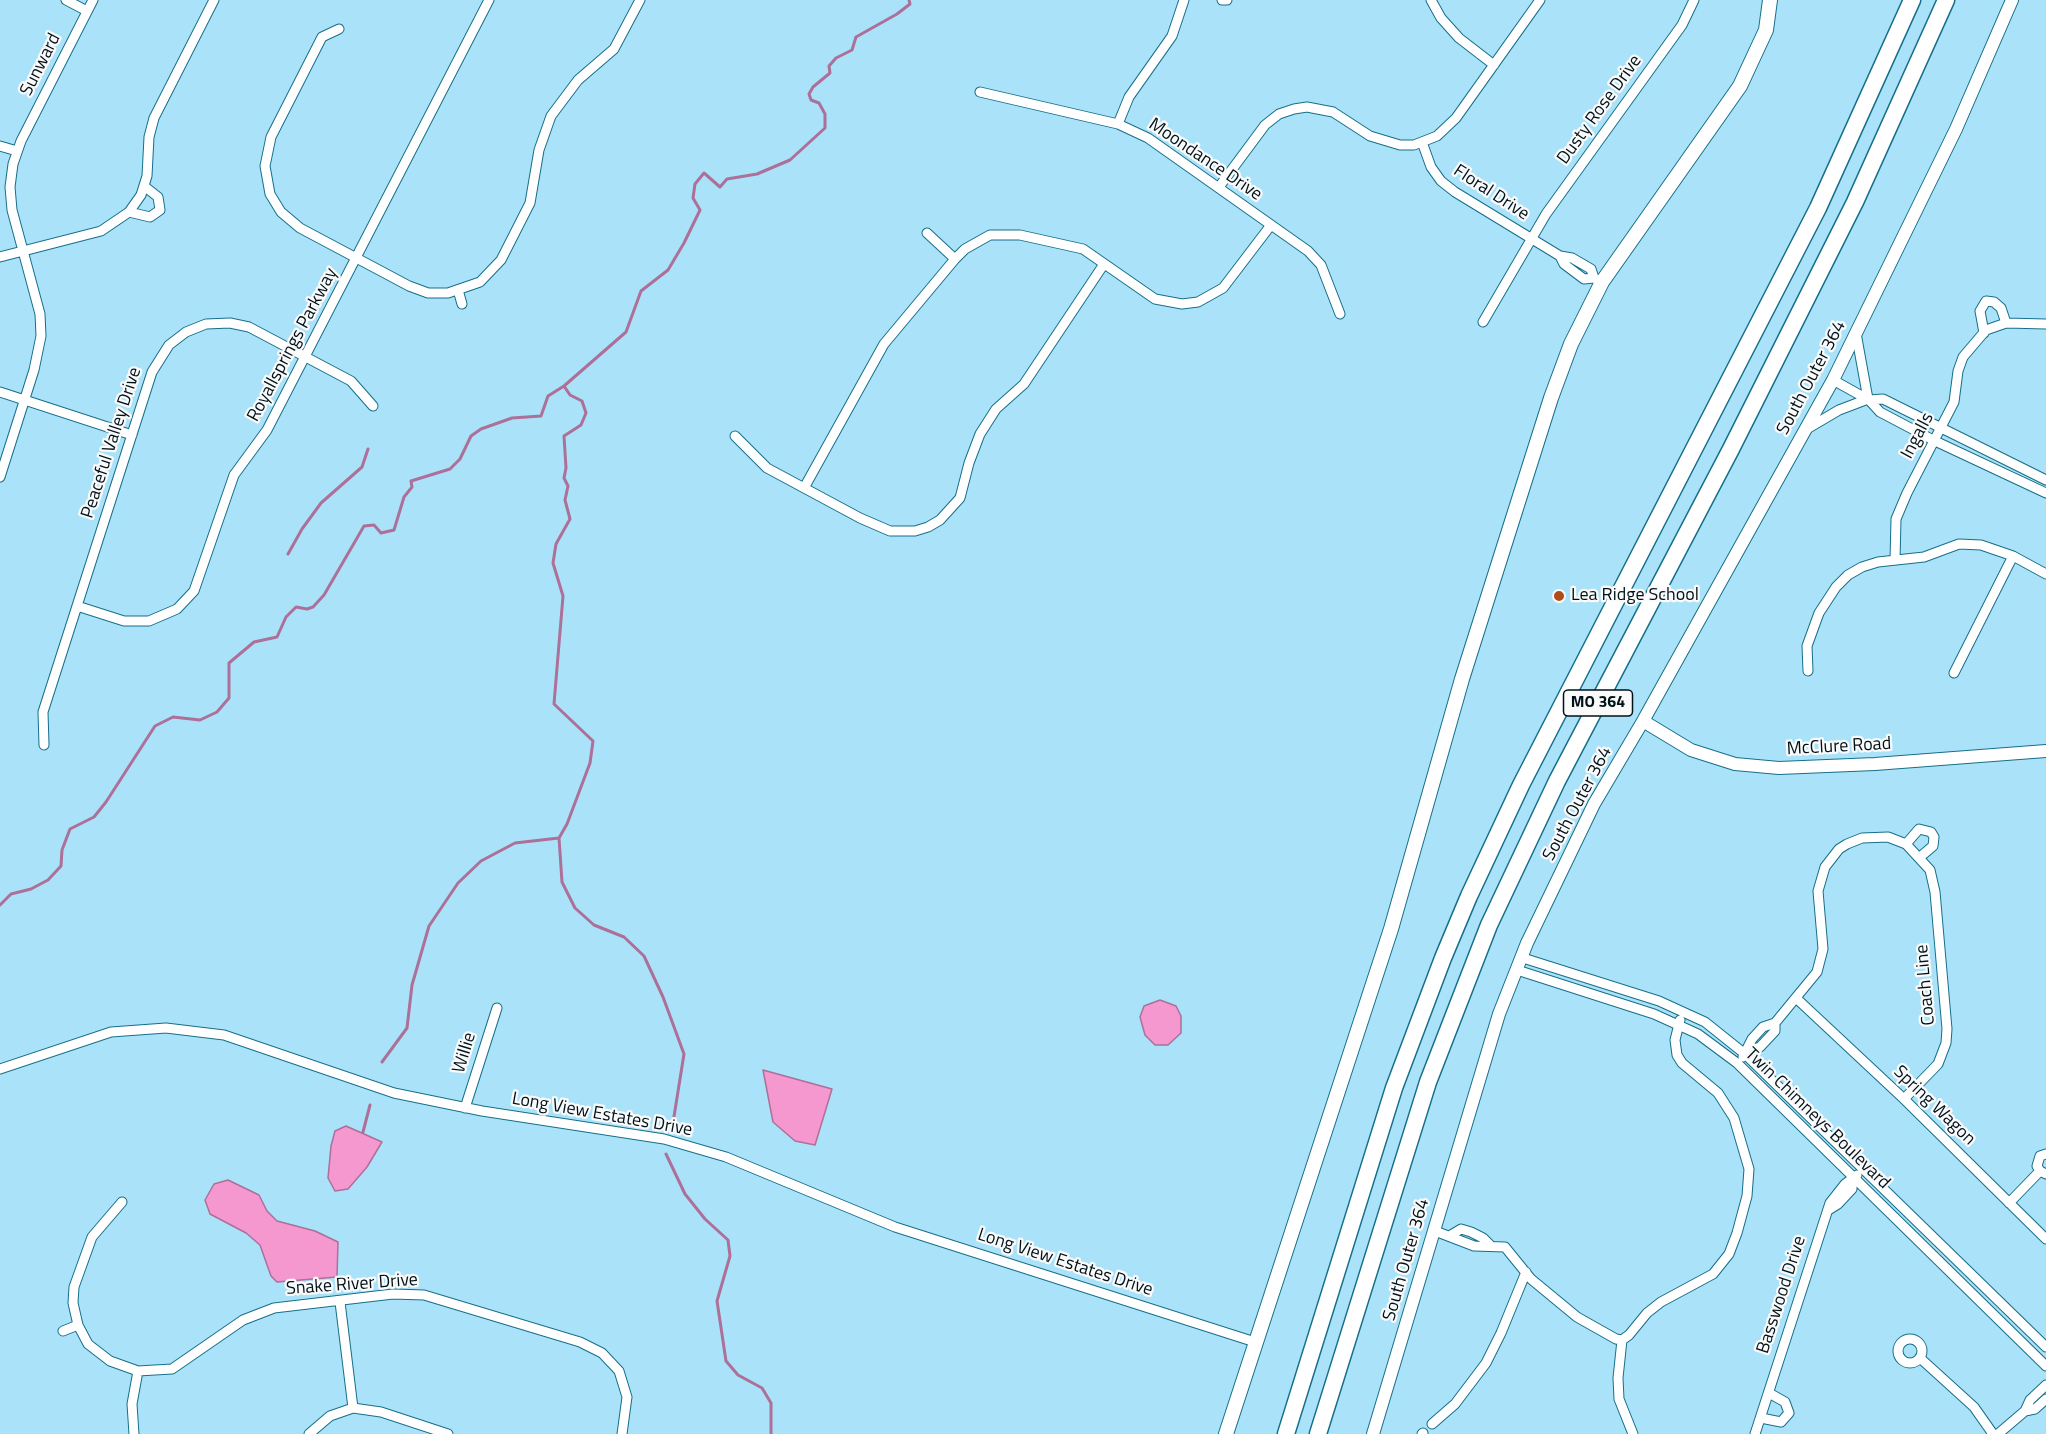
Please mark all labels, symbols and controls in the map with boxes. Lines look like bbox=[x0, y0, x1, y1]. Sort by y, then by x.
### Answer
street label: Sunward bbox=[16, 30, 66, 100]
street label: Dusty Rose Drive bbox=[1553, 51, 1647, 169]
street label: Moondance Drive bbox=[1144, 114, 1266, 206]
street label: Floral Drive bbox=[1449, 161, 1533, 225]
street label: Royallsprings Parkway bbox=[243, 264, 343, 426]
street label: South Outer 364 bbox=[1773, 317, 1851, 439]
street label: Peaceful Valley Drive bbox=[77, 365, 147, 521]
street label: Ingalls bbox=[1897, 409, 1939, 463]
place label: Lea Ridge School bbox=[1571, 585, 1699, 607]
marker: Lea Ridge School bbox=[1552, 589, 1566, 603]
road number: MO 364 bbox=[1564, 690, 1632, 716]
street label: McClure Road bbox=[1786, 733, 1892, 761]
street label: South Outer 364 bbox=[1539, 743, 1617, 865]
street label: Coach Line bbox=[1912, 944, 1940, 1026]
street label: Willie bbox=[449, 1030, 481, 1076]
street label: Twin Chimneys Boulevard bbox=[1740, 1044, 1894, 1194]
street label: Spring Wagon bbox=[1889, 1062, 1979, 1150]
street label: Long View Estates Drive bbox=[510, 1088, 694, 1142]
street label: South Outer 364 bbox=[1379, 1196, 1435, 1324]
street label: Long View Estates Drive bbox=[975, 1224, 1155, 1302]
street label: Basswood Drive bbox=[1753, 1234, 1811, 1356]
street label: Snake River Drive bbox=[285, 1270, 419, 1300]

